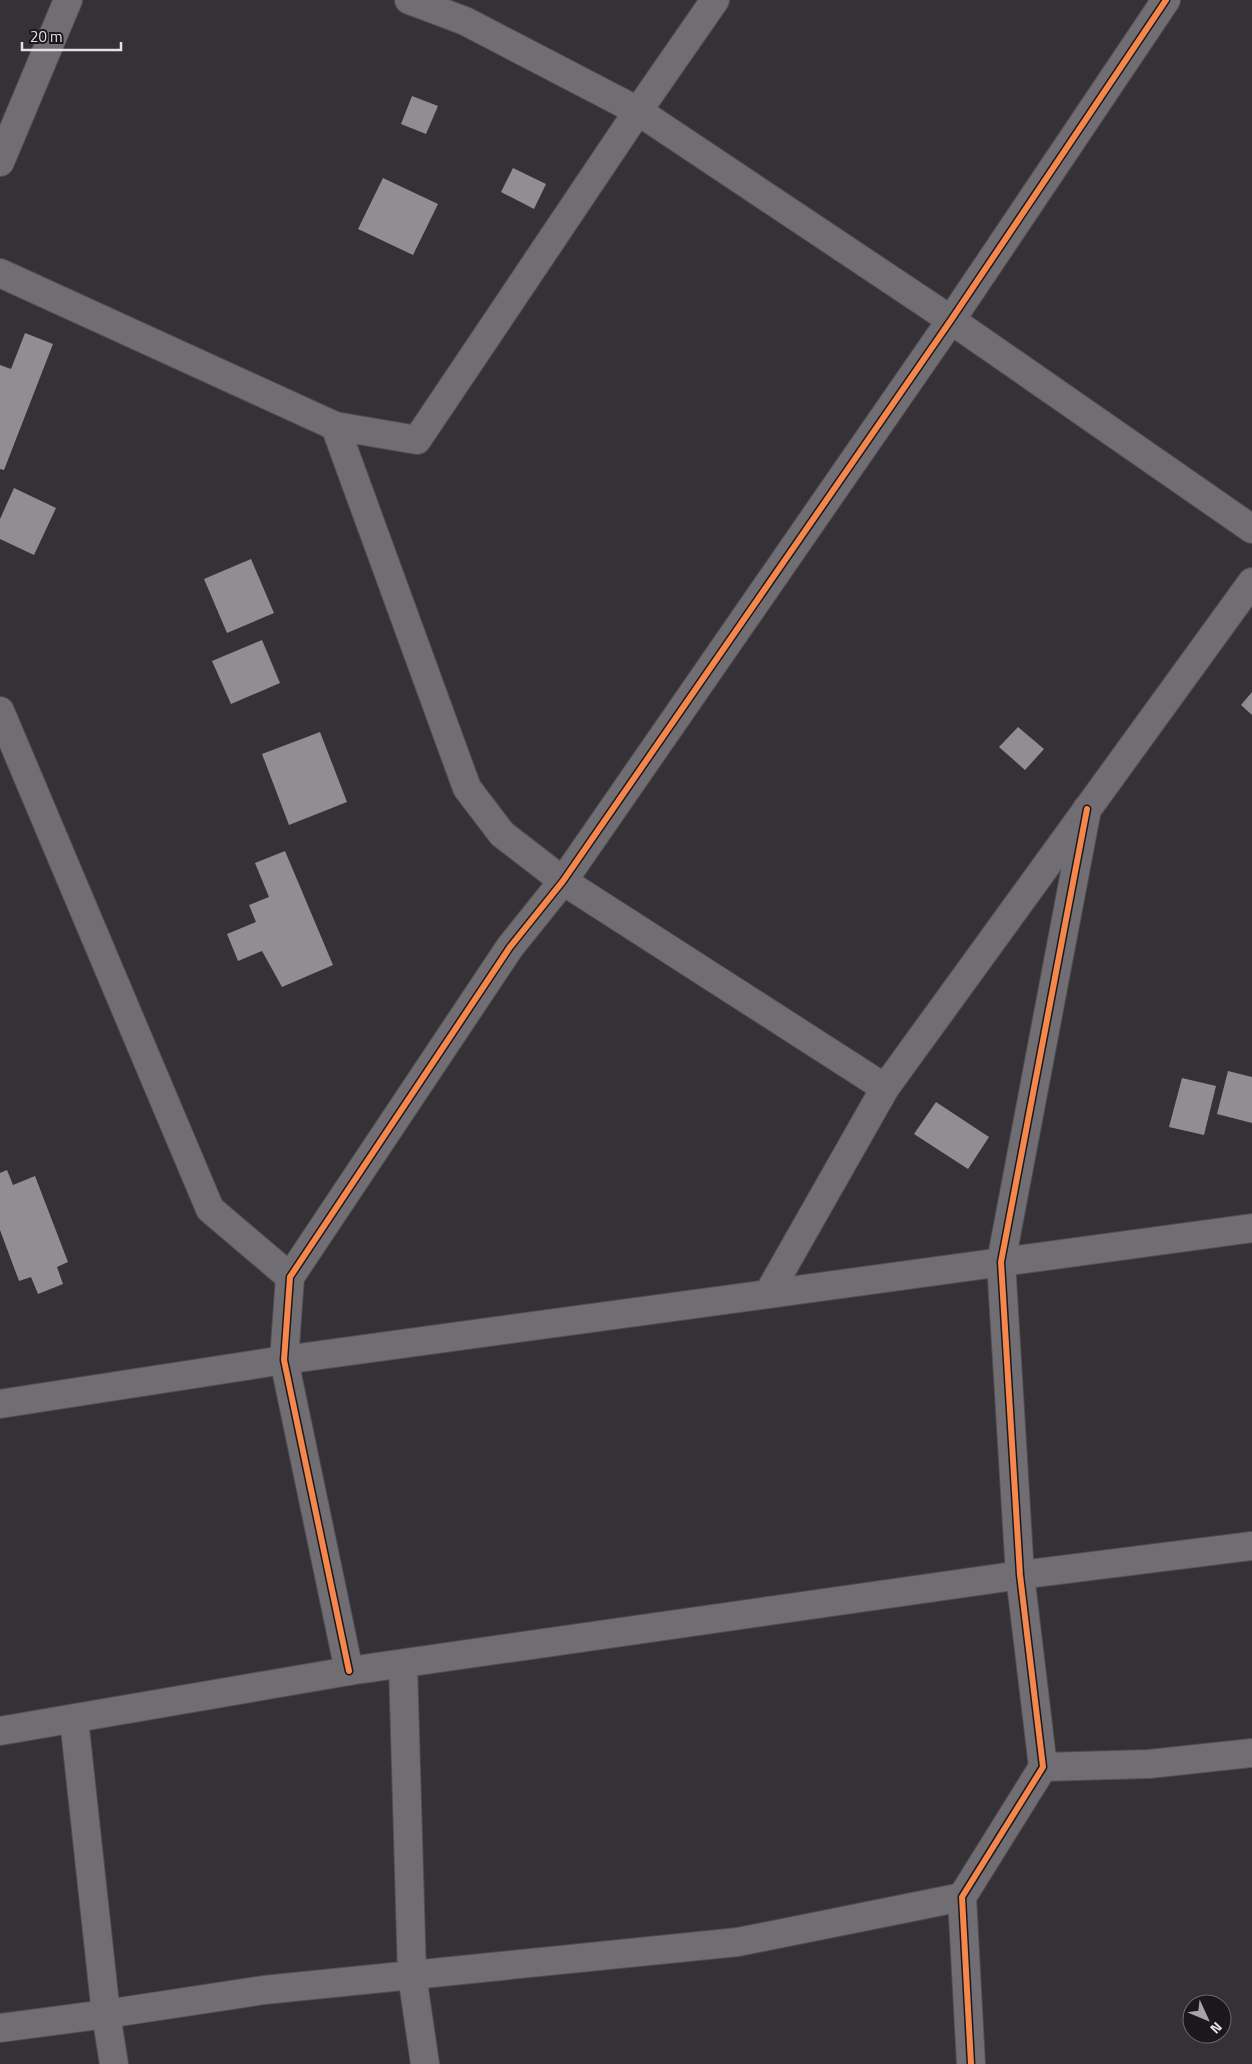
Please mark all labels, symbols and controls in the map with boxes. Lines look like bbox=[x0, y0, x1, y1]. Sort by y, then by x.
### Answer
scale bar bbox=[22, 20, 121, 52]
text: 20 m bbox=[30, 25, 63, 48]
north arrow bbox=[1182, 1994, 1232, 2044]
text: N bbox=[1206, 2018, 1228, 2039]

